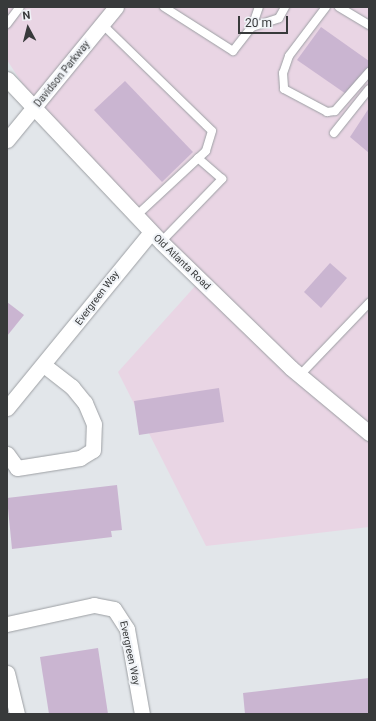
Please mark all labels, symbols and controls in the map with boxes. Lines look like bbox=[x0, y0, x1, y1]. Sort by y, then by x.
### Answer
north arrow bbox=[8, 8, 48, 48]
scale bar bbox=[240, 8, 290, 34]
text: N bbox=[22, 9, 31, 23]
text: 20 m bbox=[245, 16, 272, 30]
street label: Davidson Parkway bbox=[32, 39, 92, 109]
street label: Old Atlanta Road bbox=[151, 232, 213, 292]
street label: Evergreen Way bbox=[73, 268, 121, 328]
street label: Evergreen Way bbox=[117, 620, 143, 686]

